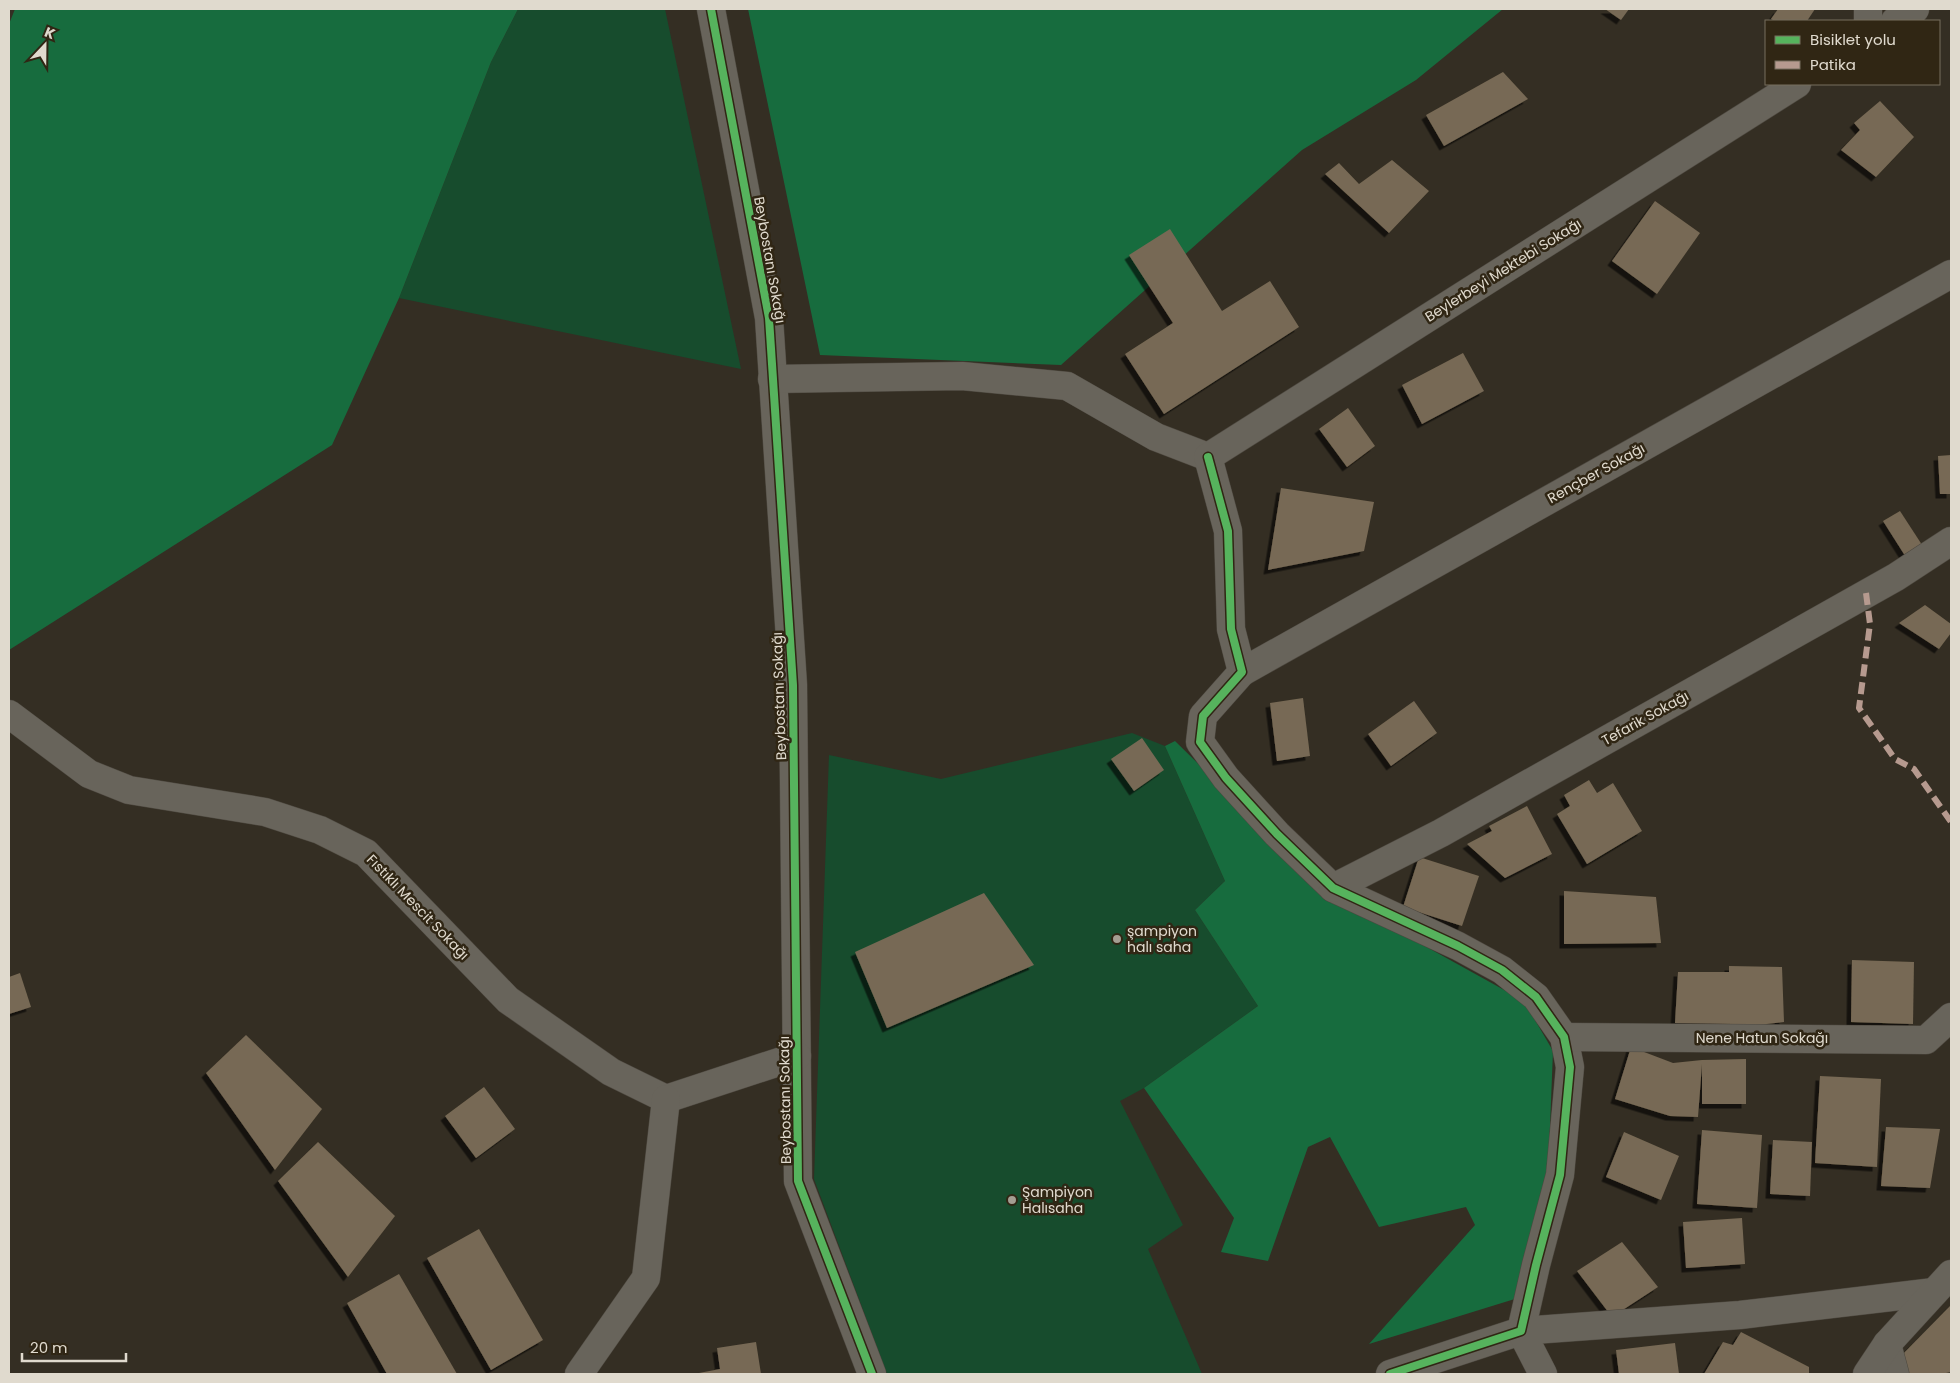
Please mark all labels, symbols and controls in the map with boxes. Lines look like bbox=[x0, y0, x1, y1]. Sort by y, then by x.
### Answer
north arrow bbox=[20, 20, 70, 70]
legend bbox=[1765, 20, 1940, 85]
text: K bbox=[42, 22, 58, 44]
text: Bisiklet yolu bbox=[1810, 29, 1896, 50]
text: Patika bbox=[1810, 54, 1856, 75]
street label: Beybostanı Sokağı bbox=[749, 195, 791, 325]
street label: Beylerbeyi Mektebi Sokağı bbox=[1421, 214, 1585, 326]
street label: Rençber Sokağı bbox=[1544, 438, 1648, 508]
street label: Beybostanı Sokağı bbox=[767, 632, 791, 760]
street label: Tefarik Sokağı bbox=[1598, 686, 1692, 750]
street label: Fıstıklı Mescit Sokağı bbox=[362, 850, 474, 964]
place label: şampiyon halı saha bbox=[1127, 921, 1197, 957]
marker: şampiyon halı saha bbox=[1111, 933, 1123, 945]
street label: Nene Hatun Sokağı bbox=[1696, 1028, 1828, 1048]
street label: Beybostanı Sokağı bbox=[774, 1036, 796, 1164]
place label: Şampiyon Halısaha bbox=[1022, 1182, 1093, 1218]
marker: Şampiyon Halısaha bbox=[1006, 1194, 1018, 1206]
scale bar bbox=[22, 1330, 126, 1362]
text: 20 m bbox=[30, 1337, 68, 1358]

